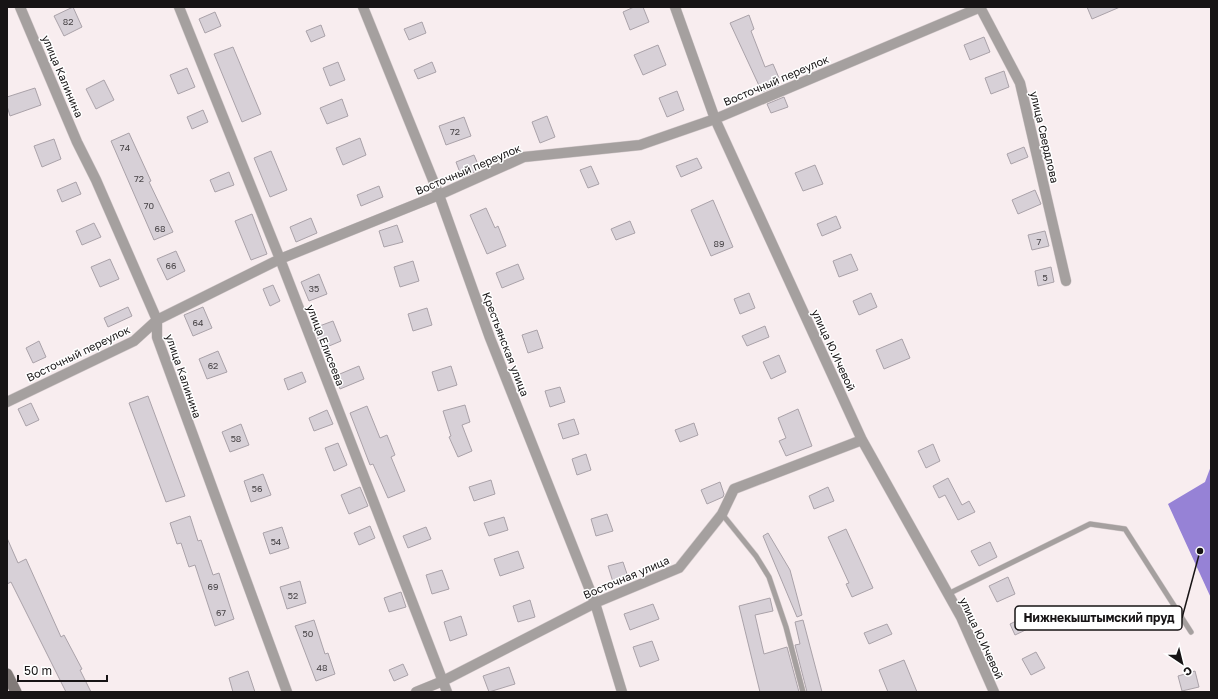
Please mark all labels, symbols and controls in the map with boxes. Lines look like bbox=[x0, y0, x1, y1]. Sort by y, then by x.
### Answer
house number: 82 bbox=[63, 16, 73, 27]
street label: улица Калинина bbox=[40, 33, 86, 119]
street label: Восточный переулок bbox=[721, 52, 831, 108]
street label: улица Свердлова bbox=[1028, 90, 1062, 184]
house number: 72 bbox=[450, 126, 460, 137]
street label: Восточный переулок bbox=[413, 141, 523, 197]
house number: 74 bbox=[120, 142, 131, 153]
house number: 72 bbox=[134, 173, 144, 184]
house number: 70 bbox=[144, 200, 155, 211]
house number: 68 bbox=[155, 223, 165, 234]
house number: 7 bbox=[1037, 236, 1042, 247]
house number: 89 bbox=[714, 238, 724, 249]
house number: 66 bbox=[166, 260, 176, 271]
house number: 5 bbox=[1042, 272, 1048, 283]
house number: 35 bbox=[309, 283, 319, 294]
street label: Крестьянская улица bbox=[480, 290, 532, 398]
street label: улица Елисеева bbox=[304, 302, 348, 388]
street label: улица Ю.Ичевой bbox=[809, 307, 859, 393]
house number: 64 bbox=[193, 317, 204, 328]
street label: Восточный переулок bbox=[24, 322, 132, 384]
street label: улица Калинина bbox=[163, 332, 205, 420]
house number: 62 bbox=[208, 360, 218, 371]
house number: 58 bbox=[231, 433, 241, 444]
house number: 56 bbox=[252, 483, 262, 494]
house number: 54 bbox=[271, 536, 282, 547]
street label: Восточная улица bbox=[581, 553, 671, 601]
house number: 69 bbox=[208, 581, 218, 592]
house number: 52 bbox=[288, 590, 298, 601]
street label: улица Ю.Ичевой bbox=[957, 595, 1007, 681]
callout: Нижнекыштымский пруд bbox=[1015, 606, 1182, 630]
house number: 67 bbox=[216, 607, 226, 618]
text: Нижнекыштымский пруд bbox=[1023, 610, 1175, 625]
house number: 50 bbox=[303, 628, 314, 639]
north arrow bbox=[1162, 643, 1202, 683]
scale bar bbox=[18, 657, 107, 683]
house number: 48 bbox=[317, 662, 327, 673]
text: 50 m bbox=[24, 663, 52, 678]
text: С bbox=[1181, 664, 1195, 679]

